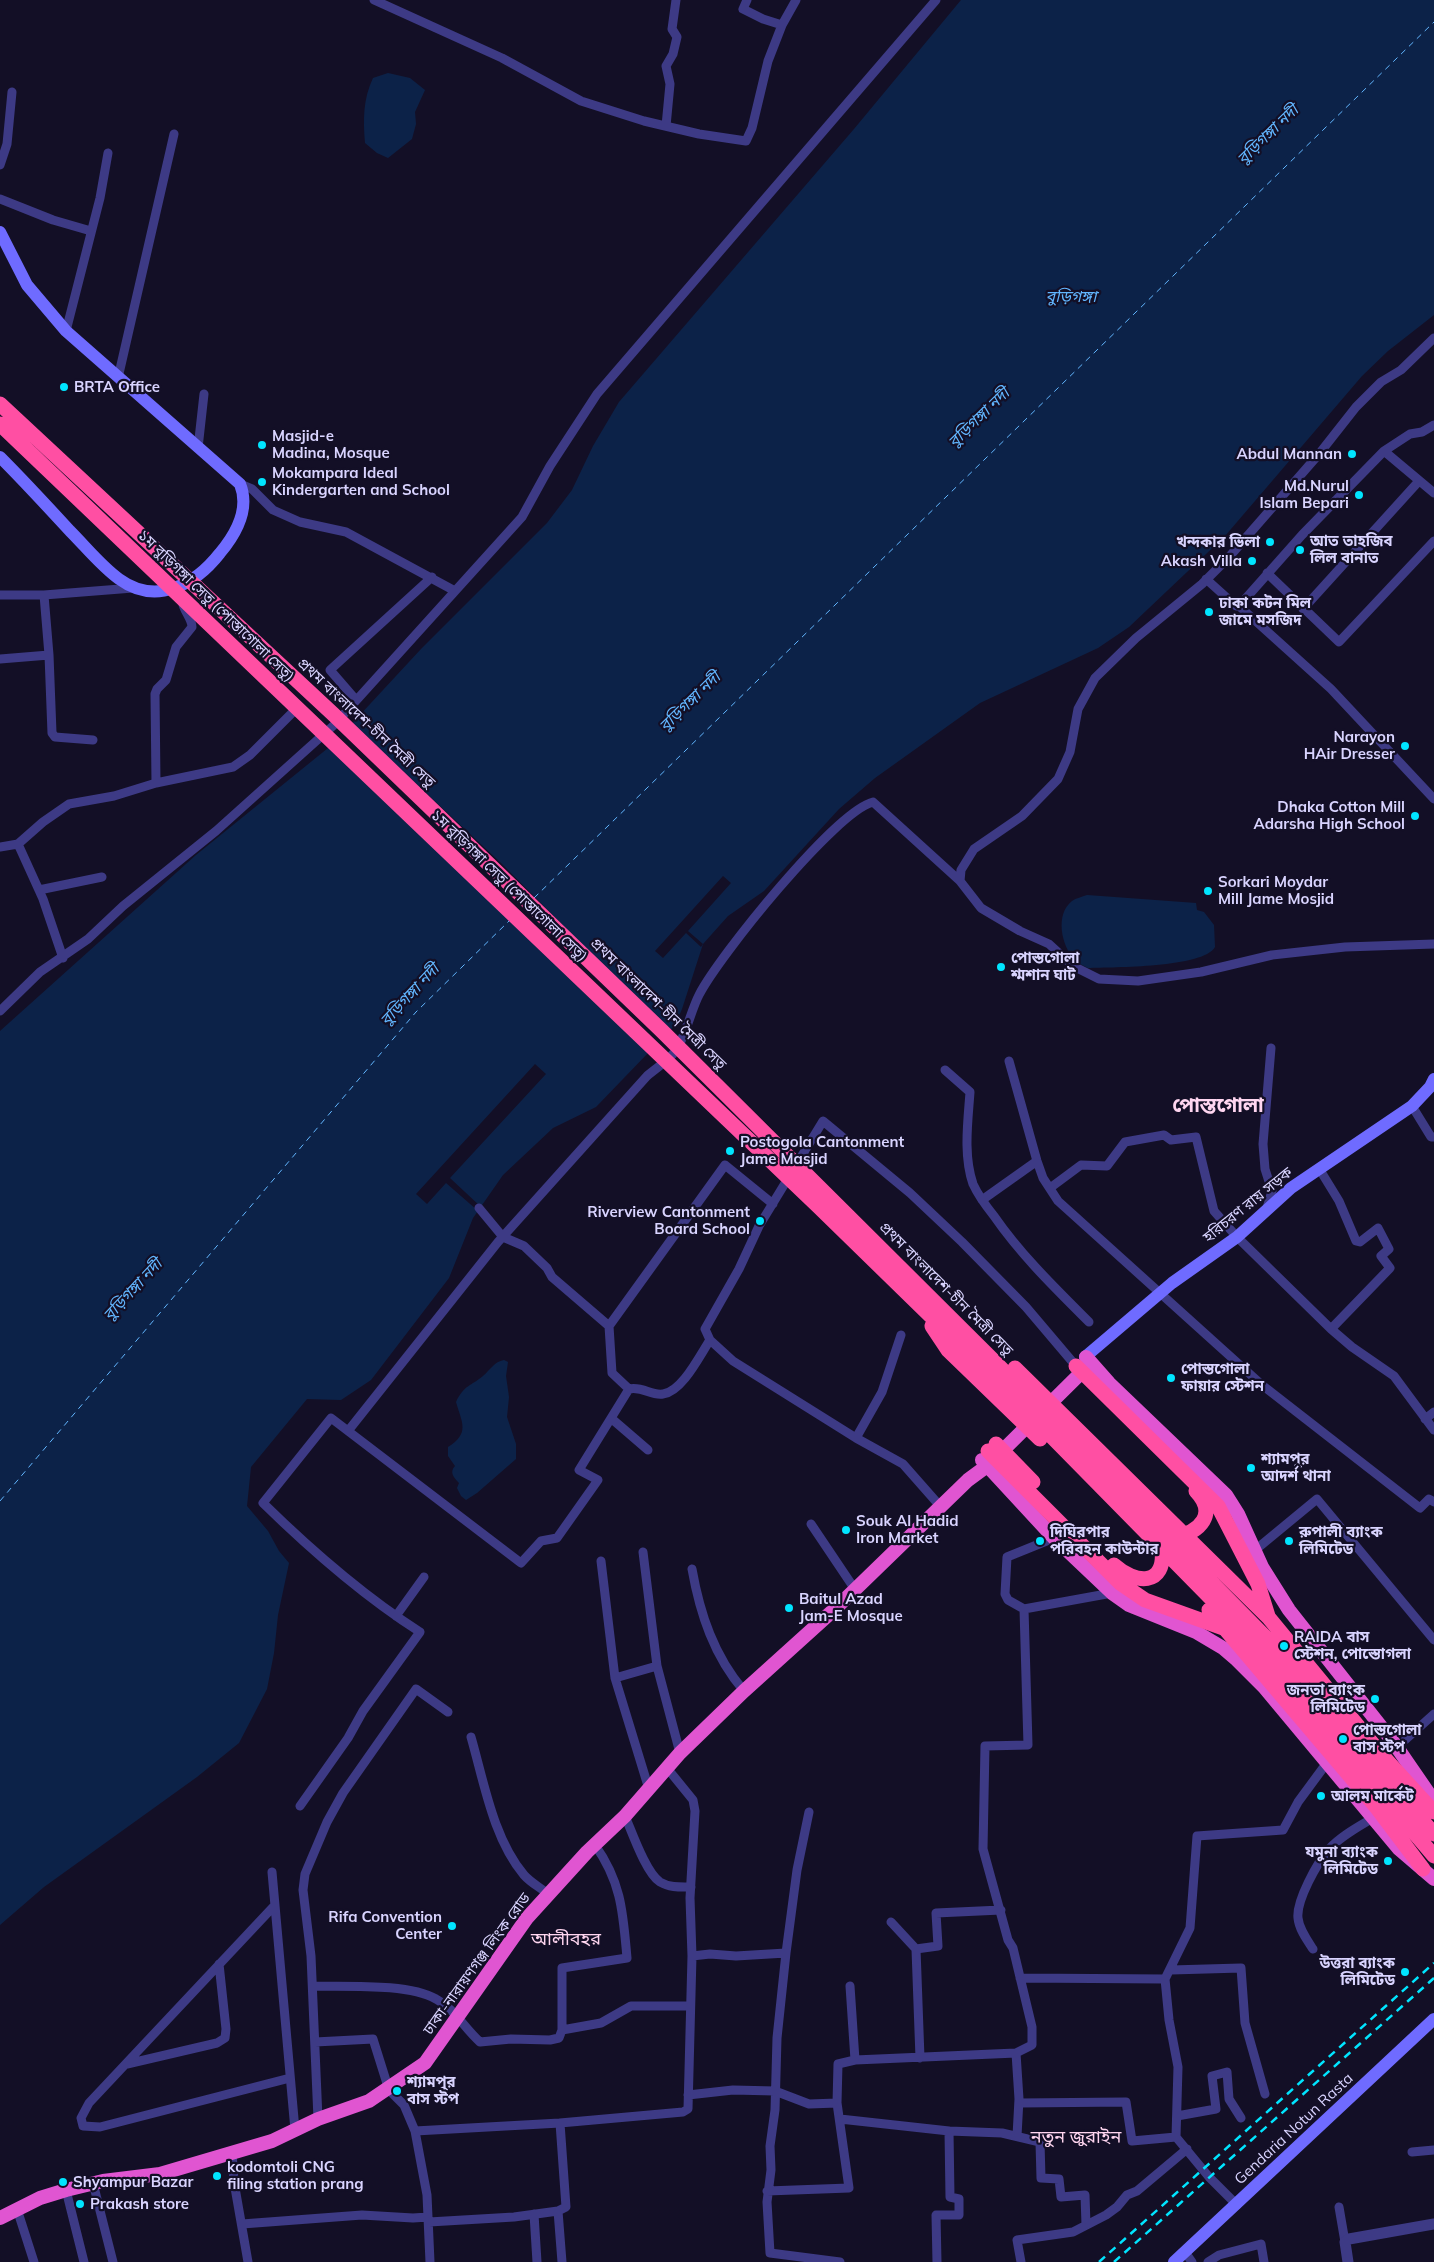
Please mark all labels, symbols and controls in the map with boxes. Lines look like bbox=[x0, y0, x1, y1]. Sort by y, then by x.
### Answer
water label: বুড়িগঙ্গা নদী bbox=[1233, 101, 1303, 169]
water label: বুড়িগঙ্গা bbox=[1046, 287, 1096, 307]
place label: BRTA Office bbox=[74, 378, 160, 396]
marker: BRTA Office bbox=[58, 381, 70, 393]
water label: বুড়িগঙ্গা নদী bbox=[944, 384, 1014, 452]
place label: Masjid-e Madina, Mosque bbox=[272, 427, 390, 462]
marker: Masjid-e Madina, Mosque bbox=[256, 439, 268, 451]
place label: Abdul Mannan bbox=[1236, 445, 1342, 463]
marker: Abdul Mannan bbox=[1346, 448, 1358, 460]
place label: Mokampara Ideal Kindergarten and School bbox=[272, 464, 450, 499]
marker: Mokampara Ideal Kindergarten and School bbox=[256, 476, 268, 488]
place label: Md.Nurul Islam Bepari bbox=[1259, 477, 1349, 512]
marker: Md.Nurul Islam Bepari bbox=[1353, 489, 1365, 501]
street label: ১ম বুড়িগঙ্গা সেতু (পোস্তাগোলা সেতু) bbox=[134, 526, 298, 686]
place label: আত তাহজিব লিল বানাত bbox=[1310, 532, 1393, 567]
place label: খন্দকার ভিলা bbox=[1176, 533, 1260, 551]
marker: খন্দকার ভিলা bbox=[1264, 536, 1276, 548]
marker: আত তাহজিব লিল বানাত bbox=[1294, 544, 1306, 556]
place label: Akash Villa bbox=[1161, 552, 1242, 570]
marker: Akash Villa bbox=[1246, 555, 1258, 567]
place label: ঢাকা কটন মিল জামে মসজিদ bbox=[1219, 594, 1311, 629]
marker: ঢাকা কটন মিল জামে মসজিদ bbox=[1203, 606, 1215, 618]
street label: প্রথম বাংলাদেশ-চীন মৈত্রী সেতু bbox=[293, 654, 439, 792]
water label: বুড়িগঙ্গা নদী bbox=[655, 668, 725, 736]
place label: Narayon HAir Dresser bbox=[1304, 728, 1395, 763]
marker: Narayon HAir Dresser bbox=[1399, 740, 1411, 752]
place label: Dhaka Cotton Mill Adarsha High School bbox=[1253, 798, 1405, 833]
street label: ১ম বুড়িগঙ্গা সেতু (পোস্তাগোলা সেতু) bbox=[427, 806, 591, 966]
marker: Dhaka Cotton Mill Adarsha High School bbox=[1409, 810, 1421, 822]
place label: Sorkari Moydar Mill Jame Mosjid bbox=[1218, 873, 1334, 908]
marker: Sorkari Moydar Mill Jame Mosjid bbox=[1202, 885, 1214, 897]
street label: প্রথম বাংলাদেশ-চীন মৈত্রী সেতু bbox=[586, 934, 730, 1074]
place label: পোস্তগোলা শ্মশান ঘাট bbox=[1011, 949, 1080, 984]
water label: বুড়িগঙ্গা নদী bbox=[376, 960, 444, 1030]
marker: পোস্তগোলা শ্মশান ঘাট bbox=[995, 961, 1007, 973]
district label: পোস্তগোলা bbox=[1172, 1094, 1264, 1118]
place label: Postogola Cantonment Jame Masjid bbox=[740, 1133, 904, 1168]
marker: Postogola Cantonment Jame Masjid bbox=[724, 1145, 736, 1157]
street label: হরিচরণ রায় সড়ক bbox=[1200, 1164, 1296, 1246]
place label: Riverview Cantonment Board School bbox=[587, 1203, 750, 1238]
marker: Riverview Cantonment Board School bbox=[754, 1215, 766, 1227]
street label: প্রথম বাংলাদেশ-চীন মৈত্রী সেতু bbox=[875, 1218, 1017, 1360]
water label: বুড়িগঙ্গা নদী bbox=[99, 1255, 167, 1325]
place label: পোস্তগোলা ফায়ার স্টেশন bbox=[1181, 1360, 1264, 1395]
marker: পোস্তগোলা ফায়ার স্টেশন bbox=[1165, 1372, 1177, 1384]
place label: শ্যামপুর আদর্শ থানা bbox=[1261, 1450, 1331, 1485]
marker: শ্যামপুর আদর্শ থানা bbox=[1245, 1462, 1257, 1474]
place label: Souk Al Hadid Iron Market bbox=[856, 1512, 959, 1547]
place label: দিঘিরপার পরিবহন কাউন্টার bbox=[1050, 1523, 1159, 1558]
place label: রুপালী ব্যাংক লিমিটেড bbox=[1299, 1523, 1383, 1558]
marker: Souk Al Hadid Iron Market bbox=[840, 1524, 852, 1536]
marker: দিঘিরপার পরিবহন কাউন্টার bbox=[1034, 1535, 1046, 1547]
marker: রুপালী ব্যাংক লিমিটেড bbox=[1283, 1535, 1295, 1547]
place label: Baitul Azad Jam-E Mosque bbox=[799, 1590, 903, 1625]
marker: Baitul Azad Jam-E Mosque bbox=[783, 1602, 795, 1614]
place label: RAIDA বাস স্টেশন, পোস্তোগলা bbox=[1294, 1628, 1411, 1663]
marker: RAIDA বাস স্টেশন, পোস্তোগলা bbox=[1278, 1640, 1290, 1652]
place label: জনতা ব্যাংক লিমিটেড bbox=[1287, 1681, 1365, 1716]
marker: জনতা ব্যাংক লিমিটেড bbox=[1369, 1693, 1381, 1705]
place label: পোস্তগোলা বাস স্টপ bbox=[1353, 1721, 1422, 1756]
marker: পোস্তগোলা বাস স্টপ bbox=[1337, 1733, 1349, 1745]
place label: আলম মার্কেট bbox=[1331, 1787, 1414, 1805]
marker: আলম মার্কেট bbox=[1315, 1790, 1327, 1802]
place label: যমুনা ব্যাংক লিমিটেড bbox=[1305, 1843, 1378, 1878]
marker: যমুনা ব্যাংক লিমিটেড bbox=[1382, 1855, 1394, 1867]
street label: ঢাকা-নারায়ণগঞ্জ লিংক রোড bbox=[419, 1890, 535, 2038]
place label: Rifa Convention Center bbox=[328, 1908, 442, 1943]
marker: Rifa Convention Center bbox=[446, 1920, 458, 1932]
district label: আলীবহর bbox=[531, 1929, 601, 1951]
place label: উত্তরা ব্যাংক লিমিটেড bbox=[1319, 1954, 1395, 1989]
marker: উত্তরা ব্যাংক লিমিটেড bbox=[1399, 1966, 1411, 1978]
street label: Gendaria Notun Rasta bbox=[1231, 2070, 1357, 2188]
place label: শ্যামপুর বাস স্টপ bbox=[407, 2073, 459, 2108]
marker: শ্যামপুর বাস স্টপ bbox=[391, 2085, 403, 2097]
district label: নতুন জুরাইন bbox=[1031, 2127, 1121, 2149]
place label: kodomtoli CNG filing station prang bbox=[227, 2158, 364, 2193]
marker: kodomtoli CNG filing station prang bbox=[211, 2170, 223, 2182]
place label: Shyampur Bazar bbox=[73, 2173, 193, 2191]
marker: Shyampur Bazar bbox=[57, 2176, 69, 2188]
place label: Prakash store bbox=[90, 2195, 189, 2213]
marker: Prakash store bbox=[74, 2198, 86, 2210]

